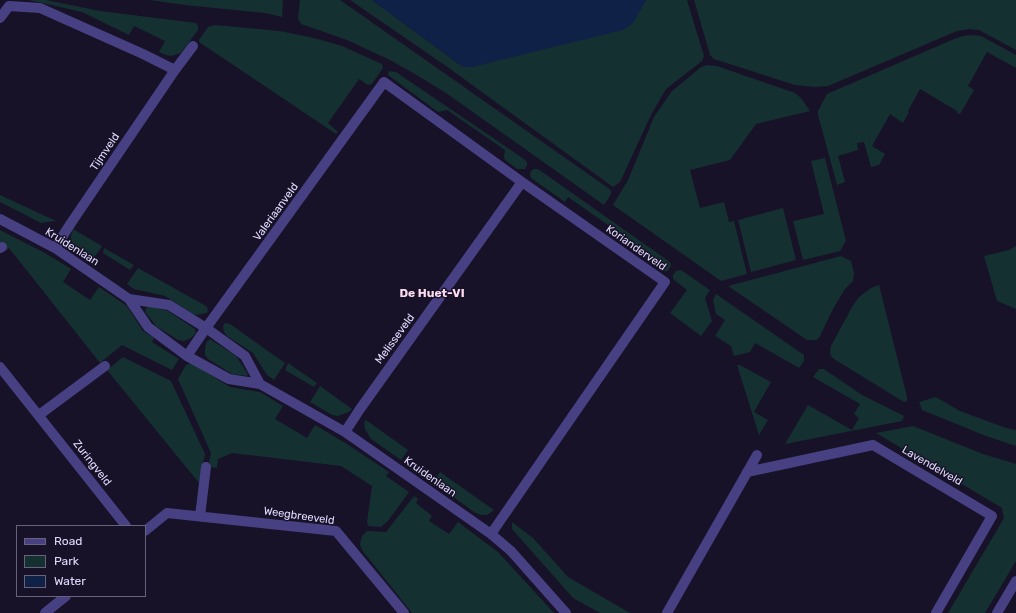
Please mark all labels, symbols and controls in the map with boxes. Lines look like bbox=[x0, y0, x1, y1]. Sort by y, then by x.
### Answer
street label: Tijmveld bbox=[88, 131, 122, 173]
street label: Valeriaanveld bbox=[251, 181, 301, 243]
street label: Korianderveld bbox=[603, 222, 669, 274]
street label: Kruidenlaan bbox=[43, 225, 101, 269]
district label: De Huet-VI bbox=[399, 287, 465, 301]
street label: Melisseveld bbox=[372, 311, 418, 367]
street label: Zuringveld bbox=[70, 438, 114, 488]
street label: Lavendelveld bbox=[899, 443, 965, 489]
street label: Kruidenlaan bbox=[401, 454, 459, 500]
street label: Weegbreeveld bbox=[263, 504, 335, 528]
legend bbox=[16, 525, 146, 597]
text: Road bbox=[54, 534, 82, 548]
text: Park bbox=[54, 554, 79, 568]
text: Water bbox=[54, 574, 86, 588]

